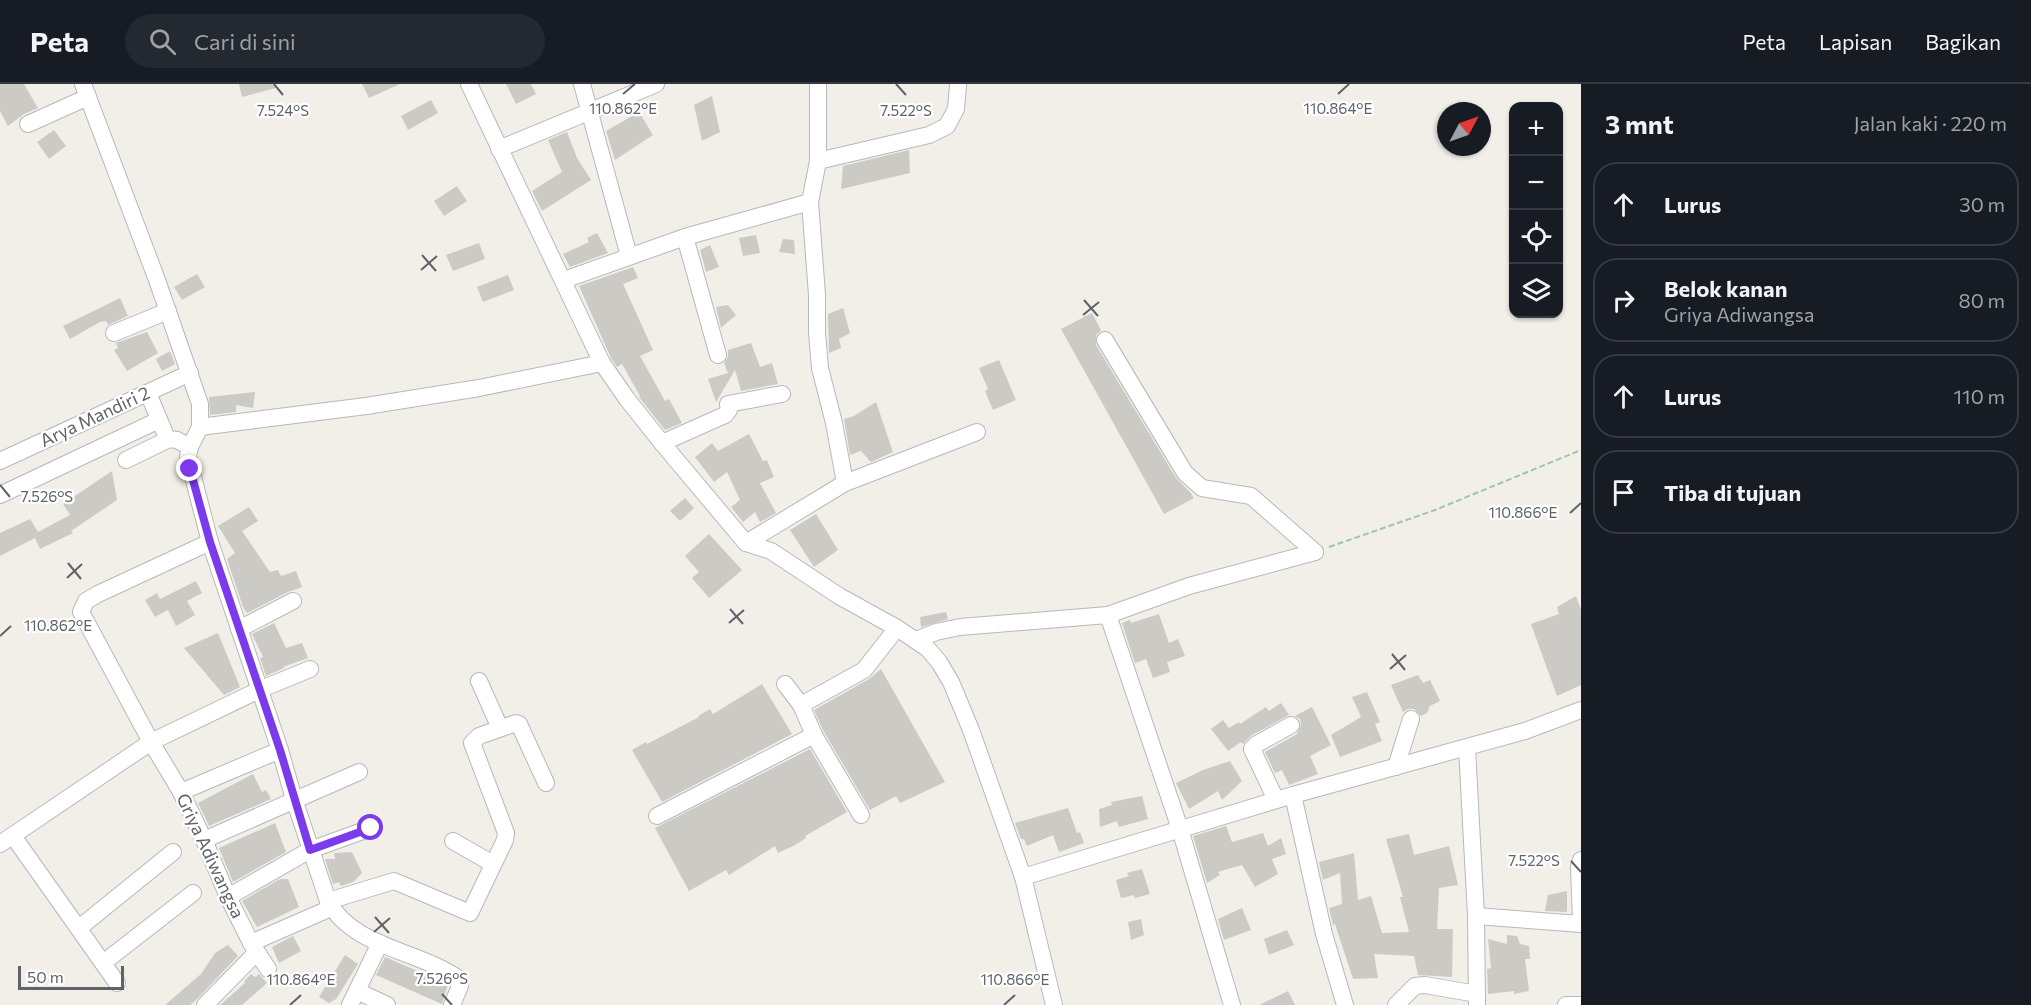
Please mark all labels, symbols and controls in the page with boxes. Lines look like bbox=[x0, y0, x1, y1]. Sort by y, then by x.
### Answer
search box bbox=[125, 14, 545, 68]
text: Peta bbox=[30, 24, 89, 58]
icon: search bbox=[146, 25, 179, 58]
text: Cari di sini bbox=[194, 28, 296, 55]
text: Peta bbox=[1743, 29, 1786, 54]
text: Lapisan bbox=[1819, 29, 1892, 54]
text: Bagikan bbox=[1925, 29, 2001, 54]
text: 110.862°E bbox=[589, 99, 657, 117]
text: 110.864°E bbox=[1304, 99, 1372, 117]
text: 7.524°S bbox=[257, 101, 309, 119]
text: 7.522°S bbox=[880, 101, 932, 119]
north arrow bbox=[1437, 102, 1491, 156]
map controls bbox=[1509, 102, 1563, 318]
button: + bbox=[1509, 102, 1563, 156]
text: 3 mnt bbox=[1605, 108, 1674, 139]
text: Jalan kaki · 220 m bbox=[1854, 111, 2007, 135]
button: − bbox=[1509, 156, 1563, 210]
icon: ahead bbox=[1607, 188, 1640, 221]
text: Lurus bbox=[1664, 191, 1721, 218]
text: 30 m bbox=[1959, 192, 2005, 216]
button: locate bbox=[1509, 210, 1563, 264]
button: layers bbox=[1509, 264, 1563, 318]
text: Belok kanan bbox=[1664, 275, 1787, 302]
icon: right bbox=[1607, 284, 1640, 317]
text: 80 m bbox=[1959, 288, 2005, 312]
text: Griya Adiwangsa bbox=[1664, 302, 1814, 326]
icon: ahead bbox=[1607, 380, 1640, 413]
street label: Arya Mandiri 2 bbox=[36, 381, 153, 451]
text: Lurus bbox=[1664, 383, 1721, 410]
text: 110 m bbox=[1954, 384, 2005, 408]
route end bbox=[176, 455, 202, 481]
icon: arrive bbox=[1607, 476, 1640, 509]
text: Tiba di tujuan bbox=[1664, 479, 1801, 506]
text: 7.526°S bbox=[21, 487, 73, 505]
text: 110.866°E bbox=[1489, 503, 1558, 521]
text: 110.862°E bbox=[24, 616, 92, 634]
street label: Griya Adiwangsa bbox=[172, 790, 249, 922]
route start bbox=[357, 814, 383, 840]
text: 7.522°S bbox=[1508, 851, 1560, 869]
scale bar bbox=[18, 963, 124, 990]
text: 50 m bbox=[27, 967, 64, 986]
text: 7.526°S bbox=[416, 969, 468, 987]
text: 110.864°E bbox=[267, 970, 335, 988]
text: 110.866°E bbox=[981, 970, 1050, 988]

